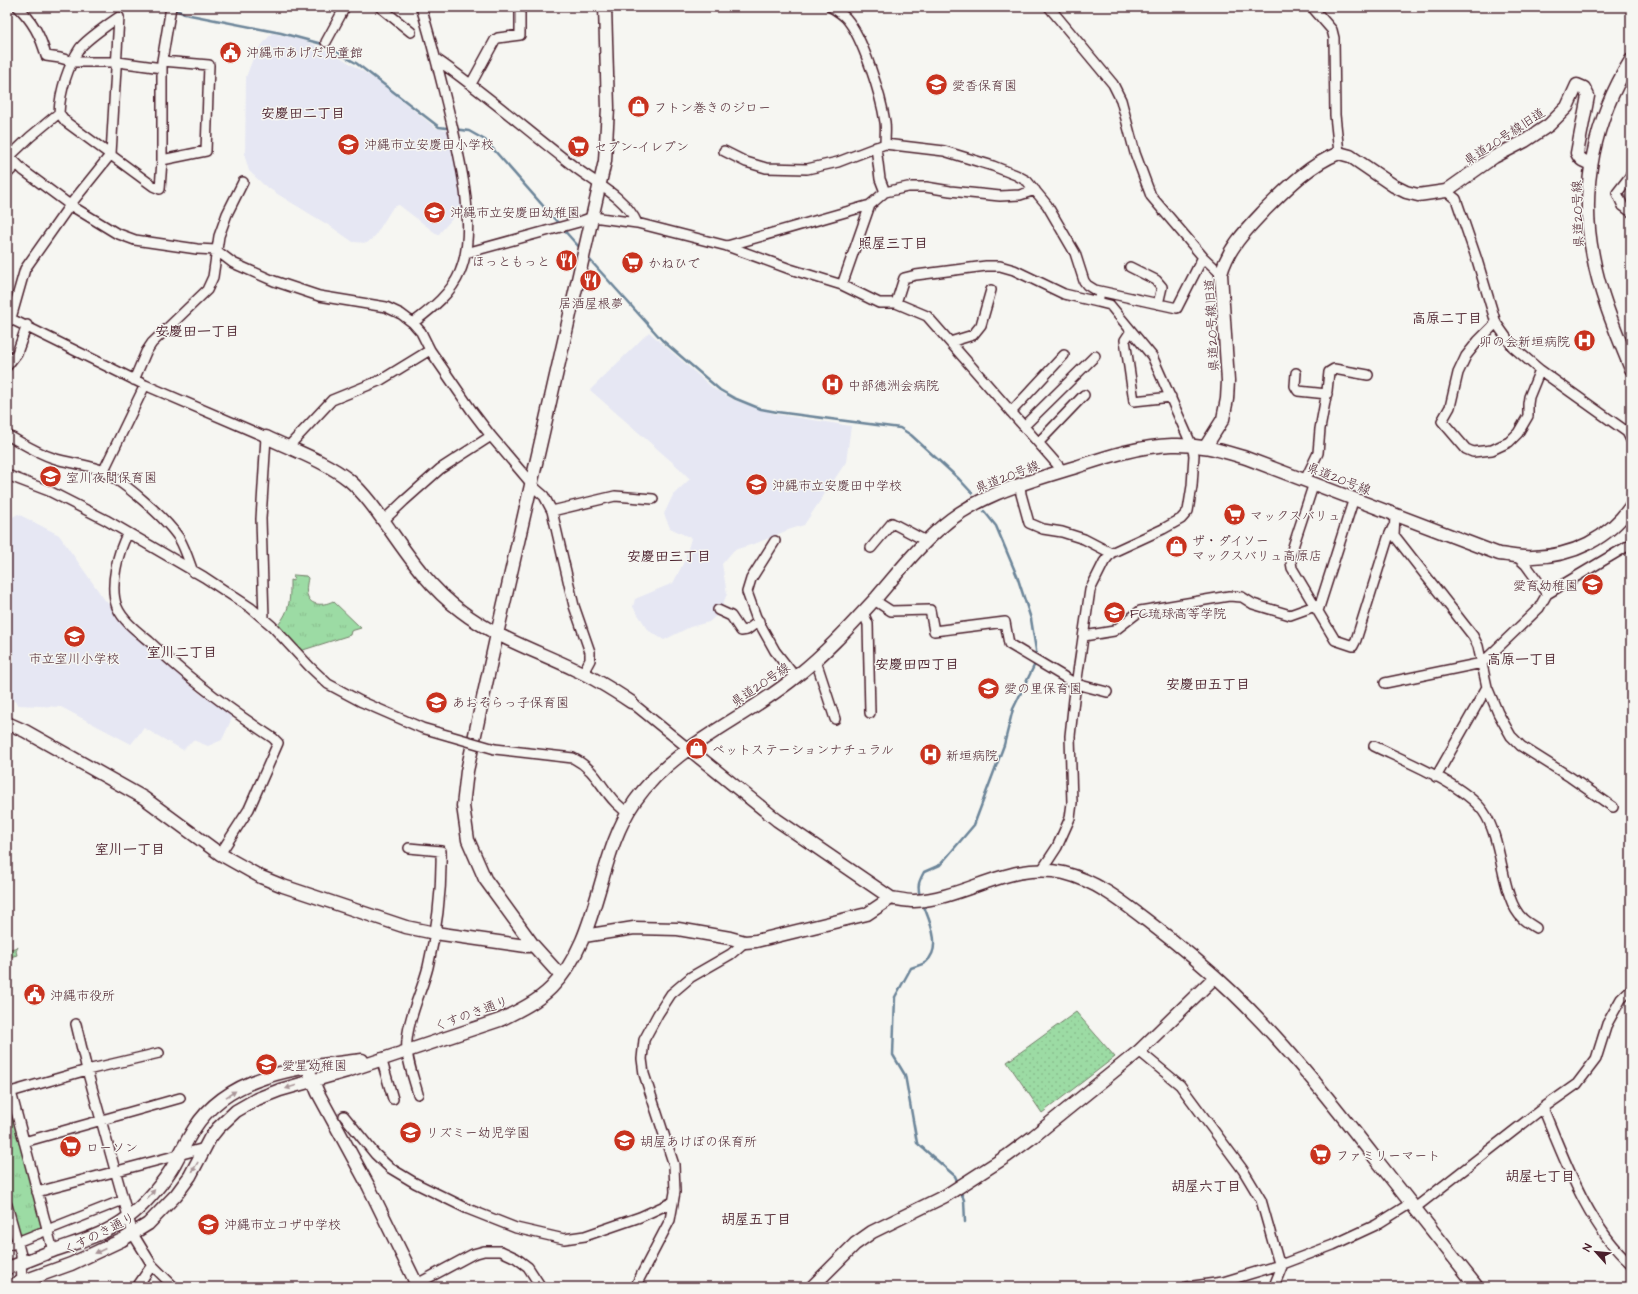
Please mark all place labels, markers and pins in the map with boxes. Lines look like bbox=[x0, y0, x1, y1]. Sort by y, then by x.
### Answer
public building icon: 沖縄市あげだ児童館 bbox=[217, 39, 243, 65]
place label: 沖縄市あげだ児童館 bbox=[246, 44, 363, 62]
school or university icon: 愛香保育園 bbox=[924, 72, 950, 98]
place label: 愛香保育園 bbox=[952, 77, 1017, 95]
shop icon: フトン巻きのジロー bbox=[625, 94, 651, 120]
place label: フトン巻きのジロー bbox=[654, 99, 771, 117]
school or university icon: 沖縄市立安慶田小学校 bbox=[336, 131, 362, 157]
supermarket icon: セブン-イレブン bbox=[565, 133, 591, 159]
place label: 沖縄市立安慶田小学校 bbox=[364, 136, 494, 154]
place label: セブン-イレブン bbox=[594, 138, 689, 156]
school or university icon: 沖縄市立安慶田幼稚園 bbox=[421, 199, 447, 225]
place label: 沖縄市立安慶田幼稚園 bbox=[450, 204, 580, 222]
restaurant icon: ほっともっと bbox=[553, 248, 579, 274]
supermarket icon: かねひで bbox=[620, 250, 646, 276]
place label: ほっともっと bbox=[472, 253, 550, 271]
place label: かねひで bbox=[648, 255, 700, 273]
restaurant icon: 居酒屋根夢 bbox=[578, 268, 604, 294]
place label: 居酒屋根夢 bbox=[558, 295, 624, 313]
hospital icon: 卯の会新垣病院 bbox=[1572, 328, 1598, 354]
place label: 卯の会新垣病院 bbox=[1479, 333, 1570, 351]
hospital icon: 中部徳洲会病院 bbox=[820, 372, 846, 398]
place label: 中部徳洲会病院 bbox=[848, 377, 939, 395]
school or university icon: 室川夜間保育園 bbox=[38, 464, 64, 490]
place label: 室川夜間保育園 bbox=[66, 469, 157, 487]
school or university icon: 沖縄市立安慶田中学校 bbox=[744, 472, 770, 498]
place label: 沖縄市立安慶田中学校 bbox=[772, 477, 902, 495]
supermarket icon: マックスバリュ bbox=[1222, 502, 1248, 528]
place label: マックスバリュ bbox=[1250, 507, 1341, 525]
place label: ザ・ダイソー マックスバリュ高原店 bbox=[1192, 532, 1322, 565]
shop icon: ザ・ダイソー マックスバリュ高原店 bbox=[1164, 534, 1190, 560]
school or university icon: 愛育幼稚園 bbox=[1580, 572, 1606, 598]
place label: 愛育幼稚園 bbox=[1513, 577, 1578, 595]
school or university icon: FC琉球高等学院 bbox=[1101, 600, 1127, 626]
place label: FC琉球高等学院 bbox=[1130, 605, 1226, 623]
school or university icon: 市立室川小学校 bbox=[61, 623, 87, 649]
place label: 市立室川小学校 bbox=[28, 650, 120, 668]
school or university icon: 愛の里保育園 bbox=[976, 675, 1002, 701]
place label: 愛の里保育園 bbox=[1004, 680, 1082, 698]
school or university icon: あおぞらっ子保育園 bbox=[424, 689, 450, 715]
place label: あおぞらっ子保育園 bbox=[452, 694, 569, 712]
shop icon: ペットステーションナチュラル bbox=[683, 736, 709, 762]
place label: ペットステーションナチュラル bbox=[712, 741, 894, 759]
hospital icon: 新垣病院 bbox=[917, 742, 943, 768]
place label: 新垣病院 bbox=[946, 747, 998, 765]
public building icon: 沖縄市役所 bbox=[22, 982, 48, 1008]
place label: 沖縄市役所 bbox=[50, 987, 115, 1005]
school or university icon: 愛星幼稚園 bbox=[253, 1052, 279, 1078]
place label: 愛星幼稚園 bbox=[282, 1057, 347, 1075]
school or university icon: リズミー幼児学園 bbox=[397, 1119, 423, 1145]
place label: リズミー幼児学園 bbox=[426, 1124, 530, 1142]
school or university icon: 胡屋あけぼの保育所 bbox=[611, 1128, 637, 1154]
place label: 胡屋あけぼの保育所 bbox=[640, 1133, 757, 1151]
supermarket icon: ローソン bbox=[57, 1134, 83, 1160]
place label: ローソン bbox=[86, 1139, 138, 1157]
supermarket icon: ファミリーマート bbox=[1307, 1142, 1333, 1168]
place label: ファミリーマート bbox=[1336, 1147, 1440, 1165]
school or university icon: 沖縄市立コザ中学校 bbox=[196, 1211, 222, 1237]
place label: 沖縄市立コザ中学校 bbox=[224, 1216, 341, 1234]

